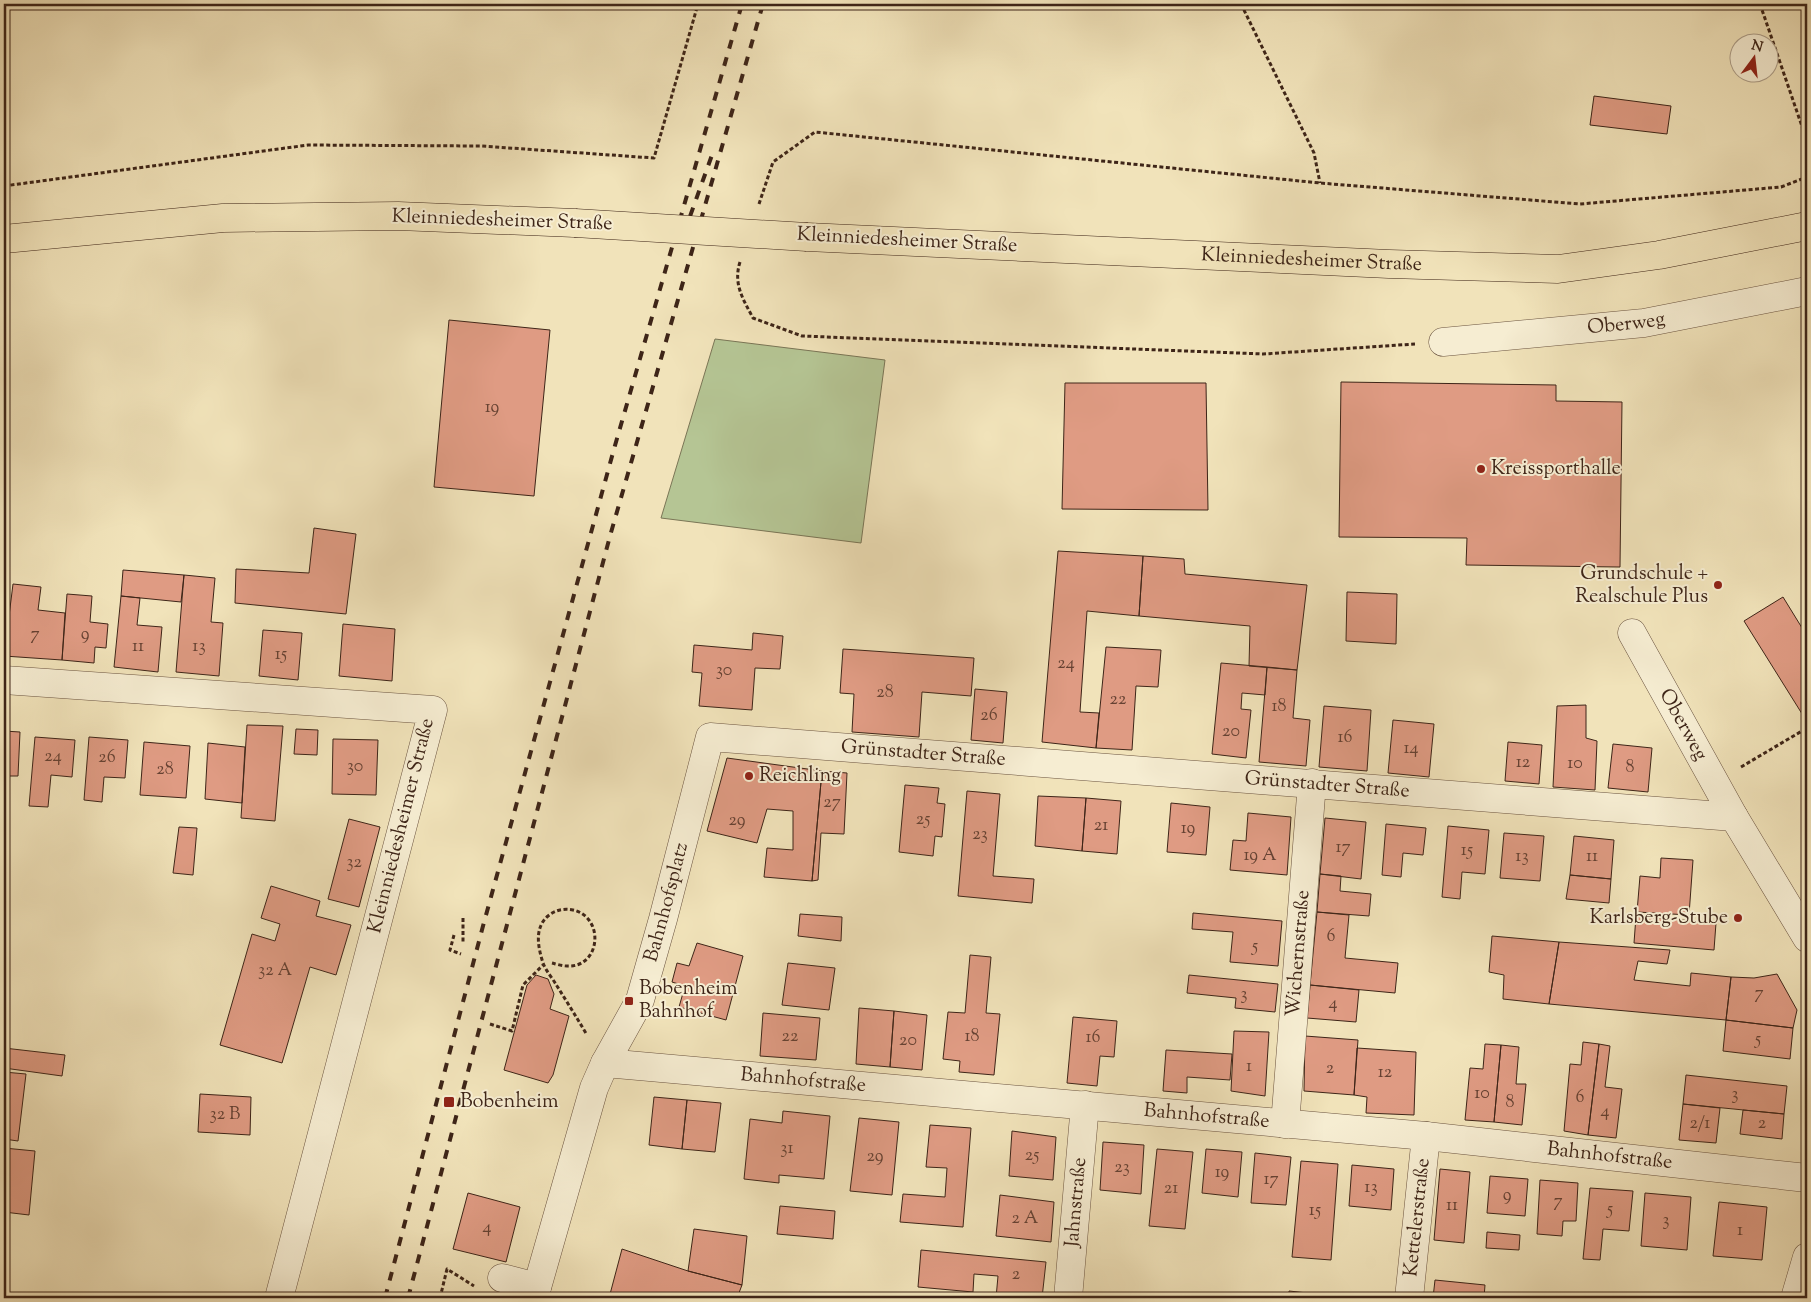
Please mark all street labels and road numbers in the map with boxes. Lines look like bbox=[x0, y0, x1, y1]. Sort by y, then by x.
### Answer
street label: Kleinniedesheimer Straße bbox=[391, 203, 613, 239]
street label: Kleinniedesheimer Straße bbox=[796, 221, 1018, 261]
street label: Kleinniedesheimer Straße bbox=[1200, 241, 1422, 279]
street label: Oberweg bbox=[1586, 305, 1668, 343]
street label: Oberweg bbox=[1651, 684, 1715, 766]
street label: Kleinniedesheimer Straße bbox=[361, 715, 443, 937]
street label: Grünstadter Straße bbox=[840, 733, 1007, 775]
street label: Grünstadter Straße bbox=[1244, 764, 1411, 806]
street label: Bahnhofsplatz bbox=[637, 839, 697, 966]
street label: Wichernstraße bbox=[1279, 889, 1318, 1018]
street label: Bahnhofstraße bbox=[739, 1061, 867, 1101]
street label: Bahnhofstraße bbox=[1143, 1096, 1271, 1137]
street label: Bahnhofstraße bbox=[1545, 1135, 1674, 1178]
street label: Jahnstraße bbox=[1058, 1156, 1095, 1249]
street label: Kettelerstraße bbox=[1397, 1157, 1438, 1278]

